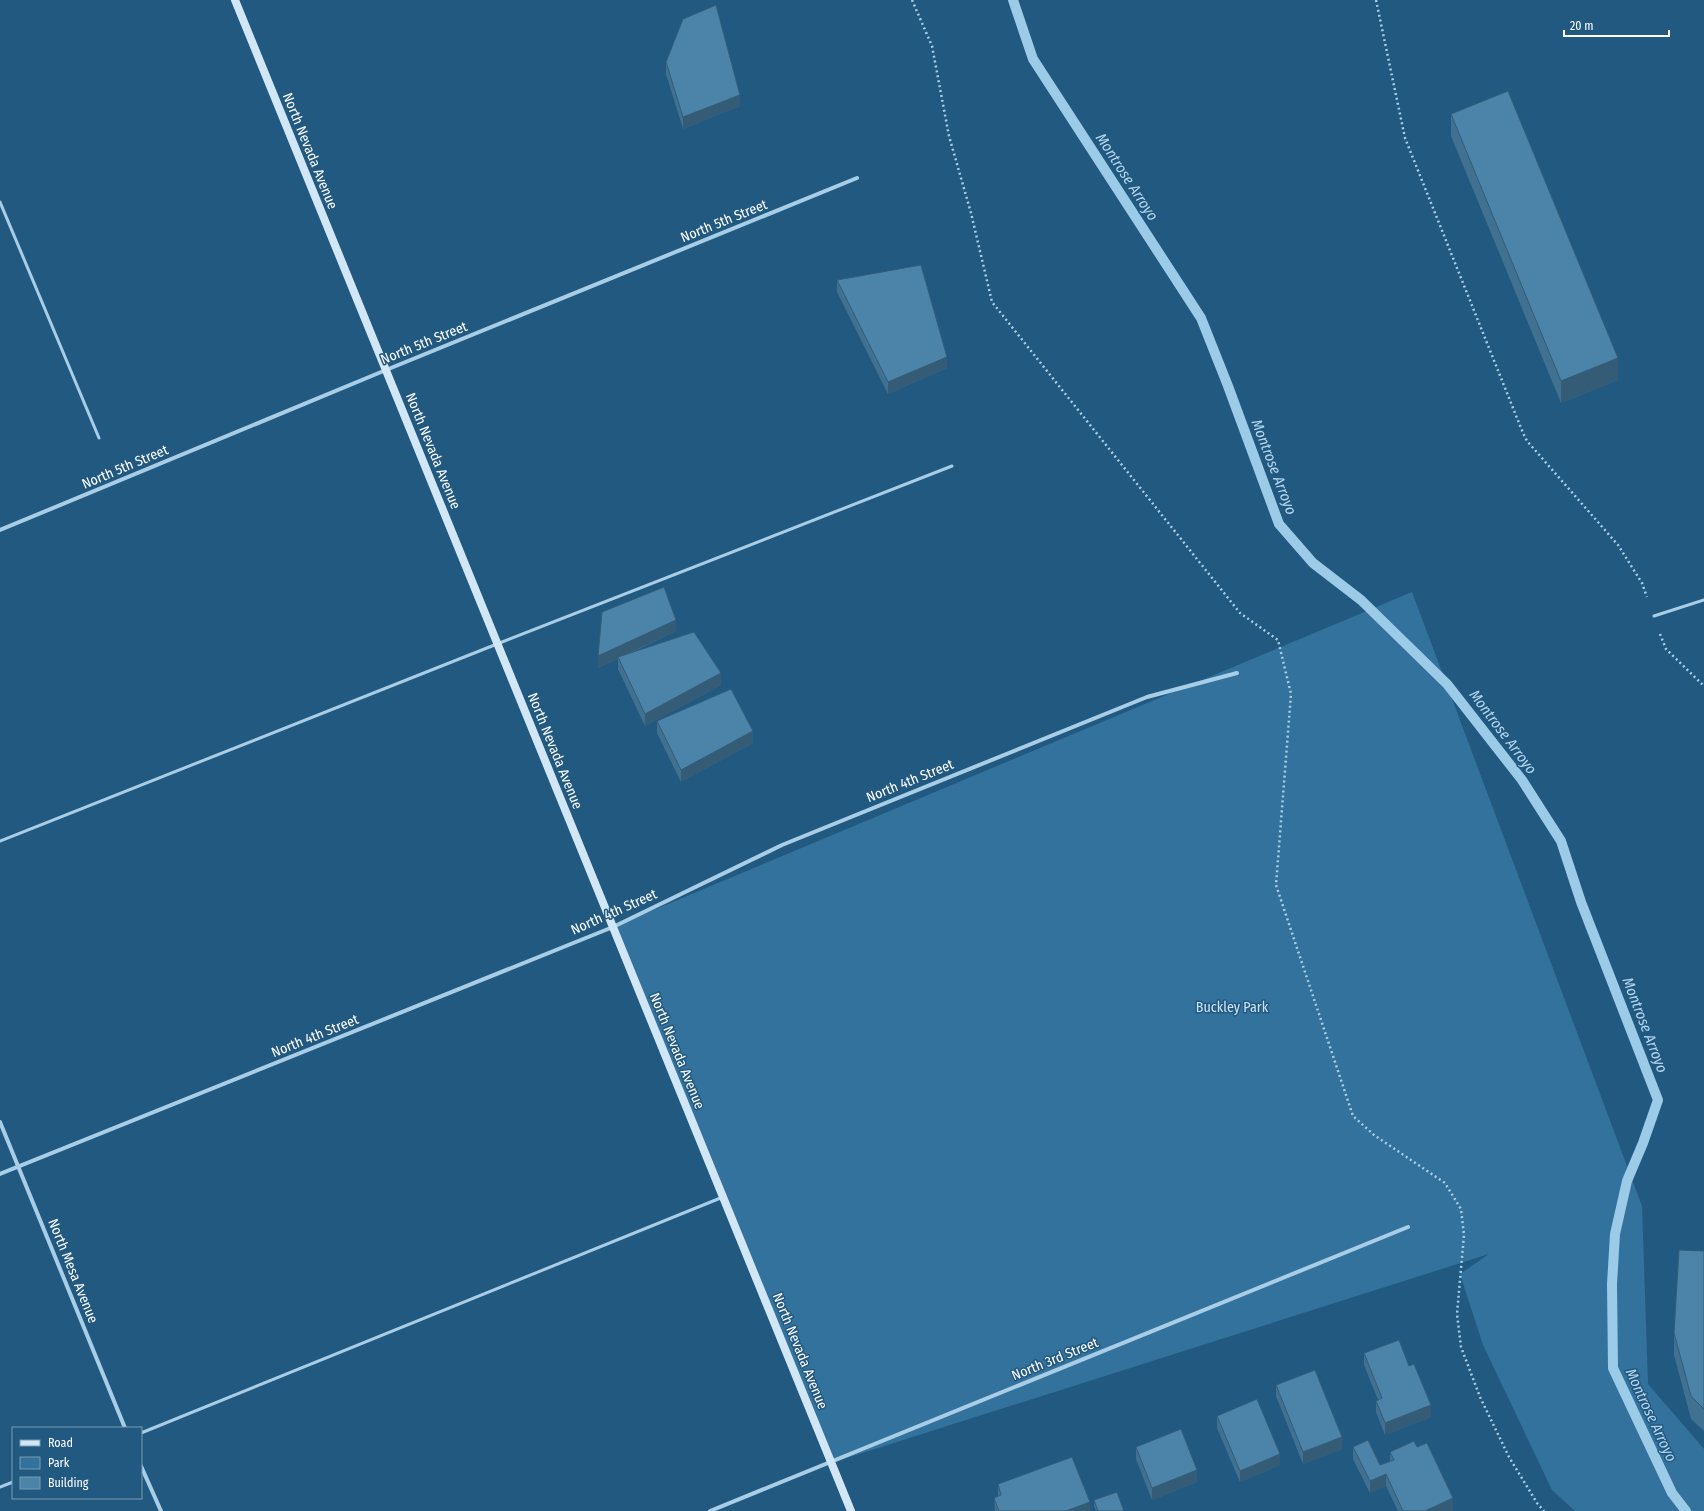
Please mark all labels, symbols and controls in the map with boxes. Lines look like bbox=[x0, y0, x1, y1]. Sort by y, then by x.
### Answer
scale bar bbox=[1564, 12, 1669, 38]
text: 20 m bbox=[1570, 19, 1594, 33]
street label: North Nevada Avenue bbox=[279, 90, 341, 212]
water label: Montrose Arroyo bbox=[1092, 130, 1162, 224]
street label: North 5th Street bbox=[678, 196, 770, 246]
street label: North 5th Street bbox=[378, 318, 470, 368]
street label: North Nevada Avenue bbox=[402, 390, 464, 512]
water label: Montrose Arroyo bbox=[1248, 417, 1301, 517]
street label: North 5th Street bbox=[79, 441, 171, 493]
water label: Montrose Arroyo bbox=[1465, 686, 1541, 778]
street label: North Nevada Avenue bbox=[524, 690, 586, 812]
street label: North 4th Street bbox=[864, 756, 956, 806]
street label: North 4th Street bbox=[568, 885, 660, 939]
water label: Montrose Arroyo bbox=[1619, 975, 1672, 1075]
street label: North Nevada Avenue bbox=[646, 990, 708, 1112]
park label: Buckley Park bbox=[1196, 999, 1269, 1016]
street label: North 4th Street bbox=[269, 1011, 361, 1061]
street label: North Mesa Avenue bbox=[44, 1216, 102, 1326]
street label: North Nevada Avenue bbox=[769, 1290, 831, 1412]
street label: North 3rd Street bbox=[1009, 1334, 1101, 1384]
water label: Montrose Arroyo bbox=[1622, 1366, 1681, 1465]
legend bbox=[12, 1427, 142, 1499]
text: Road bbox=[48, 1436, 73, 1450]
text: Park bbox=[48, 1456, 70, 1470]
text: Building bbox=[48, 1476, 89, 1490]

